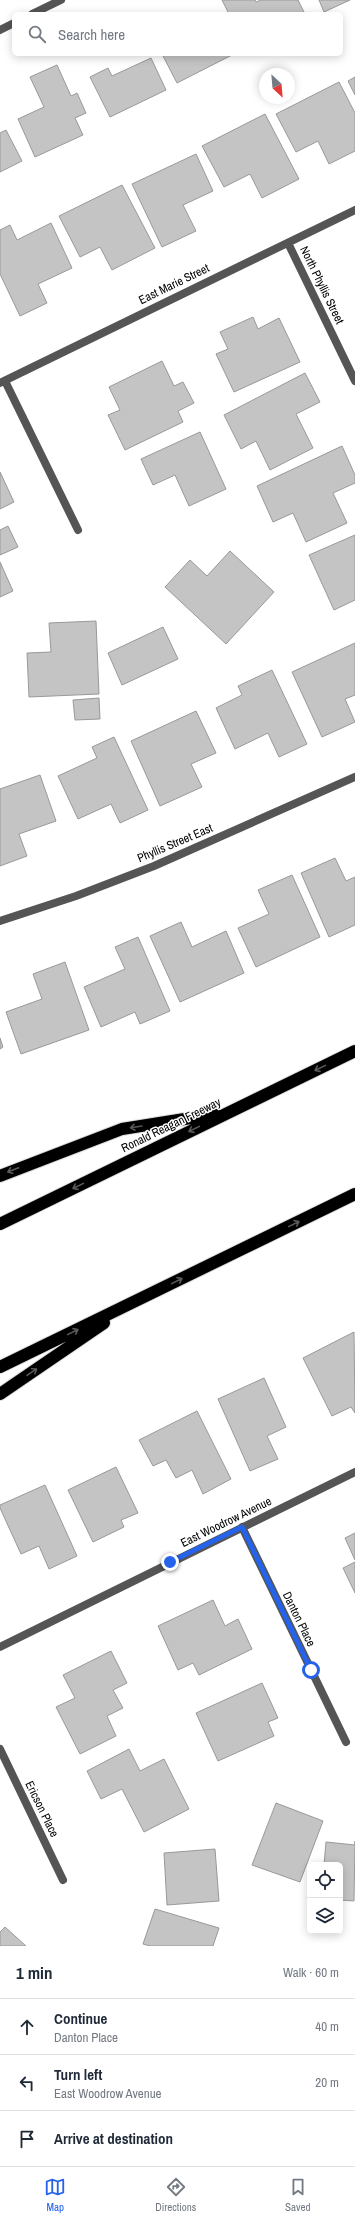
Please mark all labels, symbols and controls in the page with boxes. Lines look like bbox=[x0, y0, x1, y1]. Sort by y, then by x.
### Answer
search box bbox=[12, 12, 343, 56]
icon: search bbox=[26, 23, 48, 45]
text: Search here bbox=[58, 24, 125, 45]
north arrow bbox=[259, 68, 295, 104]
street label: North Phyllis Street bbox=[296, 243, 348, 327]
street label: East Marie Street bbox=[136, 260, 212, 308]
street label: Phyllis Street East bbox=[135, 820, 215, 866]
one-way arrow bbox=[314, 1065, 326, 1072]
street label: Ronald Reagan Freeway bbox=[119, 1094, 223, 1156]
one-way arrow bbox=[129, 1123, 142, 1131]
one-way arrow bbox=[189, 1126, 201, 1133]
one-way arrow bbox=[8, 1167, 20, 1175]
one-way arrow bbox=[72, 1183, 84, 1190]
one-way arrow bbox=[287, 1220, 299, 1227]
one-way arrow bbox=[171, 1277, 183, 1284]
one-way arrow bbox=[66, 1328, 78, 1335]
one-way arrow bbox=[27, 1368, 38, 1376]
street label: East Woodrow Avenue bbox=[178, 1493, 274, 1551]
route end bbox=[161, 1553, 179, 1571]
street label: Danton Place bbox=[279, 1589, 319, 1649]
route start bbox=[302, 1661, 320, 1679]
street label: Ericson Place bbox=[22, 1778, 62, 1840]
map controls bbox=[307, 1862, 343, 1934]
button: locate bbox=[307, 1862, 343, 1898]
button: layers bbox=[307, 1898, 343, 1934]
text: 1 min bbox=[16, 1961, 52, 1984]
text: Walk · 60 m bbox=[283, 1964, 339, 1981]
text: Continue bbox=[54, 2008, 107, 2029]
icon: ahead bbox=[16, 2016, 38, 2038]
text: 40 m bbox=[315, 2018, 339, 2035]
text: Danton Place bbox=[54, 2029, 118, 2046]
text: Turn left bbox=[54, 2064, 102, 2085]
icon: left bbox=[16, 2072, 38, 2094]
text: 20 m bbox=[315, 2074, 339, 2091]
text: East Woodrow Avenue bbox=[54, 2085, 161, 2102]
icon: arrive bbox=[16, 2128, 38, 2150]
text: Arrive at destination bbox=[54, 2128, 173, 2149]
tab: Map bbox=[44, 2176, 66, 2214]
tab: Directions bbox=[155, 2176, 196, 2214]
tab: Saved bbox=[285, 2176, 311, 2214]

